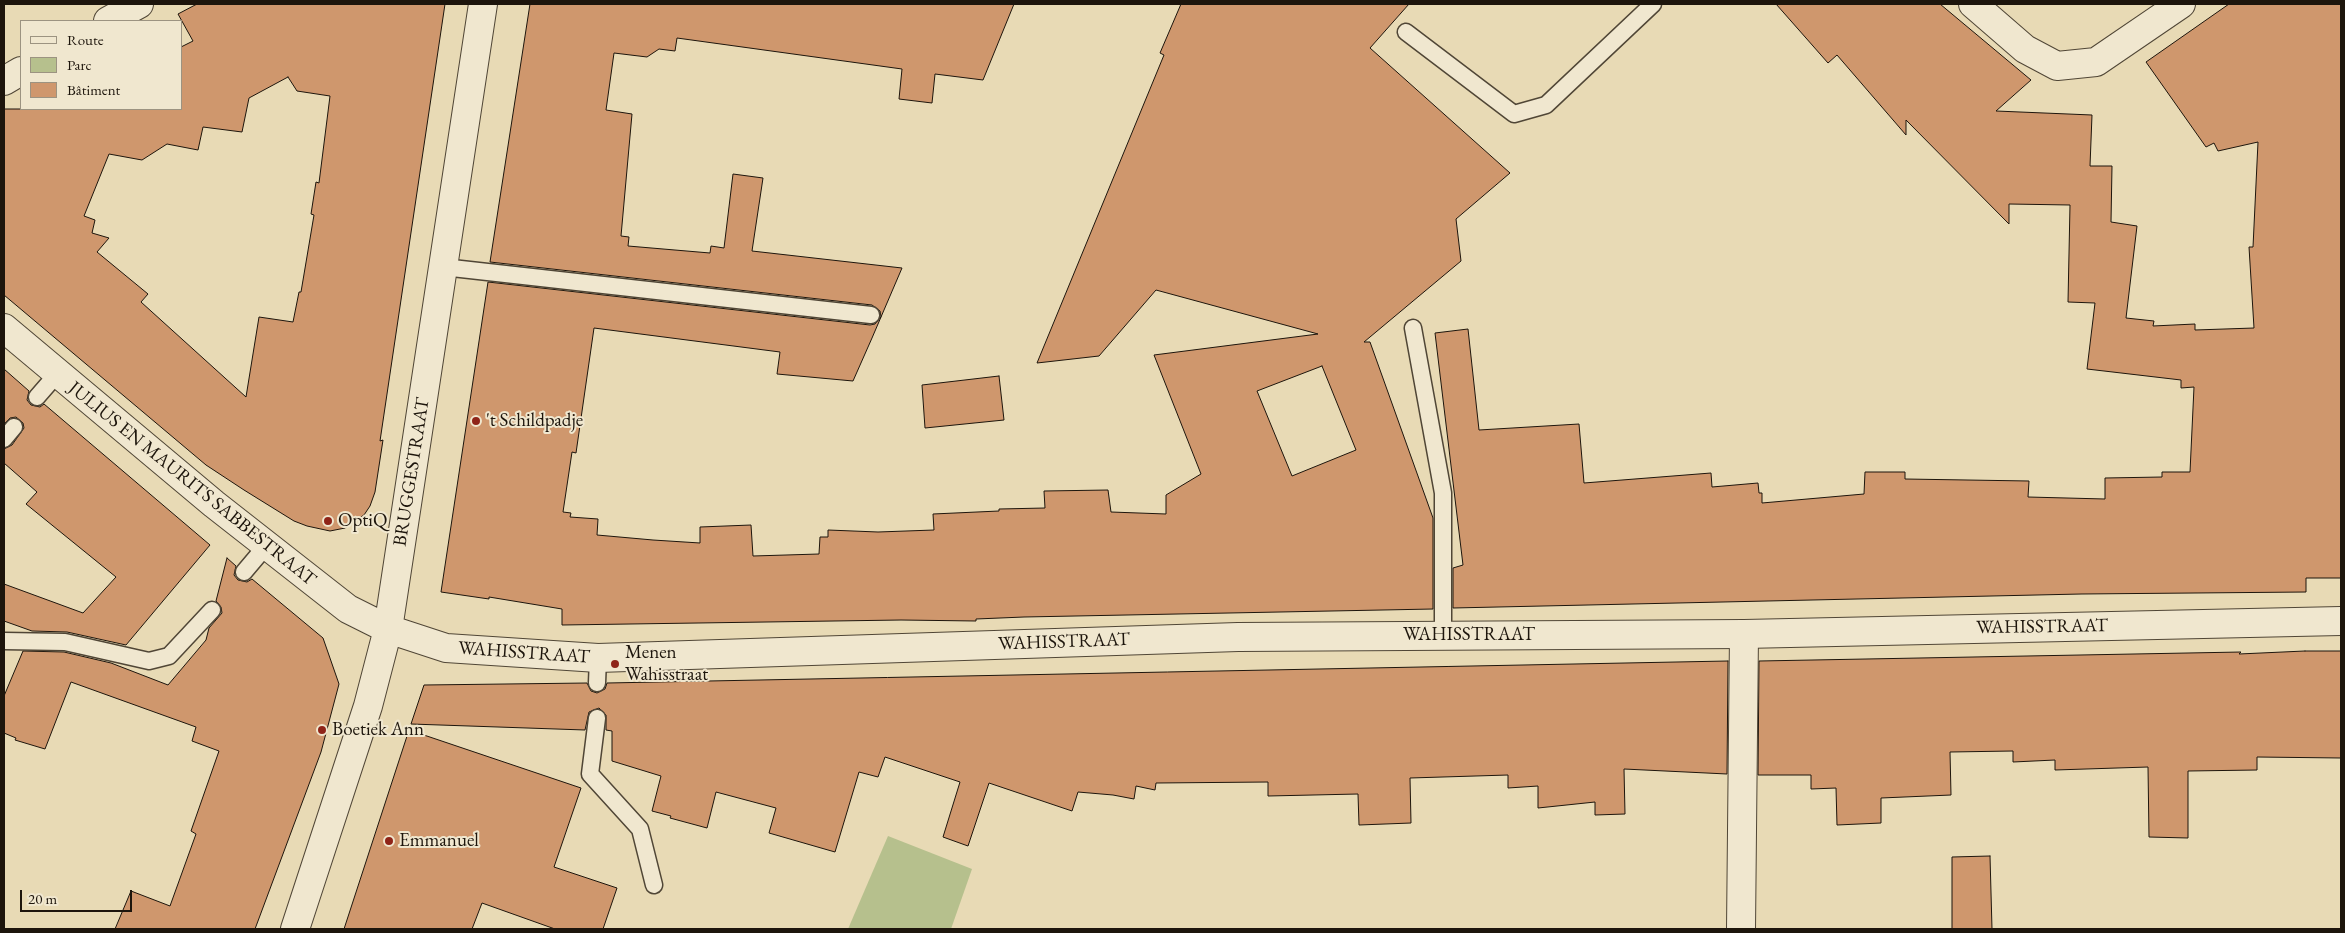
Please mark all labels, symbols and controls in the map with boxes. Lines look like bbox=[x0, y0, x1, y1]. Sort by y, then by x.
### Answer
legend bbox=[20, 20, 182, 110]
text: Route bbox=[67, 30, 104, 49]
text: Parc bbox=[67, 55, 92, 74]
text: Bâtiment bbox=[67, 80, 120, 99]
street label: JULIUS EN MAURITS SABBESTRAAT bbox=[64, 377, 320, 591]
street label: BRUGGESTRAAT bbox=[389, 396, 435, 548]
place label: 't Schildpadje bbox=[486, 410, 583, 432]
marker: 't Schildpadje bbox=[470, 415, 482, 427]
place label: OptiQ bbox=[338, 510, 387, 532]
marker: OptiQ bbox=[322, 515, 334, 527]
street label: WAHISSTRAAT bbox=[1976, 614, 2108, 640]
street label: WAHISSTRAAT bbox=[1403, 624, 1535, 646]
street label: WAHISSTRAAT bbox=[998, 628, 1130, 656]
street label: WAHISSTRAAT bbox=[457, 637, 591, 669]
place label: Menen Wahisstraat bbox=[625, 642, 708, 686]
marker: Menen Wahisstraat bbox=[609, 658, 621, 670]
place label: Boetiek Ann bbox=[332, 719, 424, 741]
marker: Boetiek Ann bbox=[316, 724, 328, 736]
place label: Emmanuel bbox=[399, 830, 479, 852]
marker: Emmanuel bbox=[383, 835, 395, 847]
scale bar bbox=[22, 880, 135, 912]
text: 20 m bbox=[28, 889, 57, 908]

